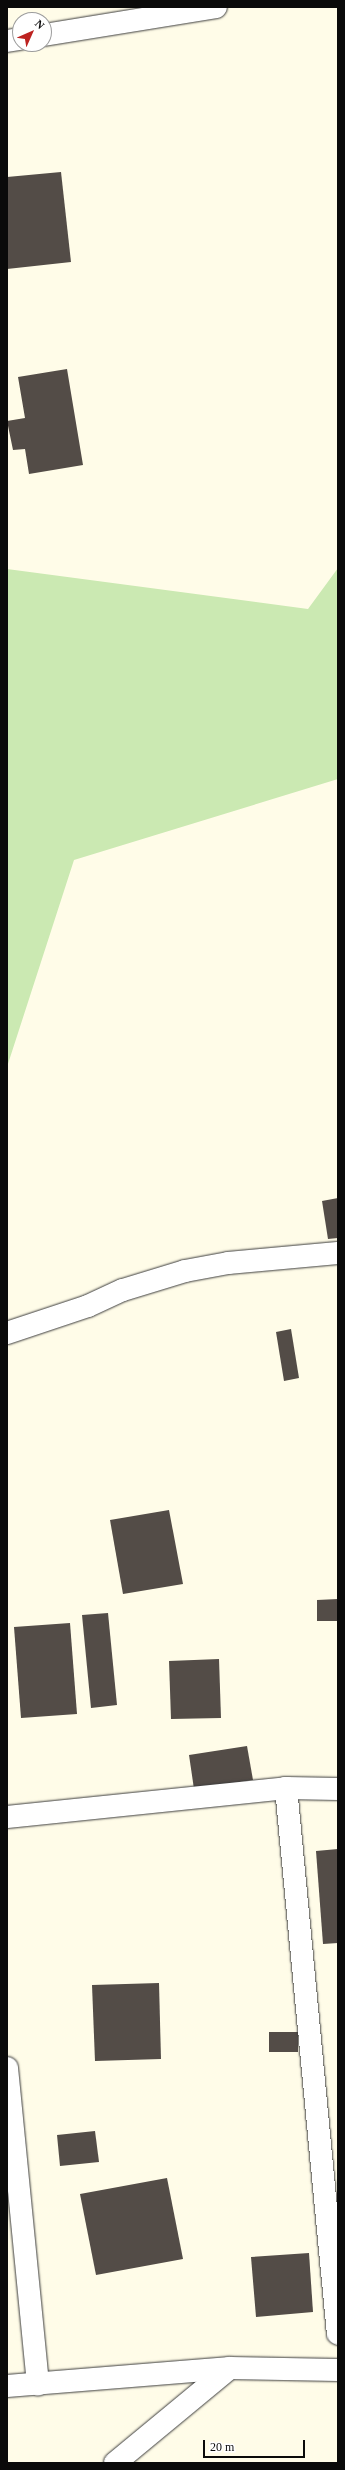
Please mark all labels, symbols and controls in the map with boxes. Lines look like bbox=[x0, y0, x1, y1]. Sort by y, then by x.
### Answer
north arrow bbox=[12, 12, 52, 52]
text: N bbox=[33, 17, 47, 31]
scale bar bbox=[205, 2432, 307, 2458]
text: 20 m bbox=[210, 2440, 234, 2454]

